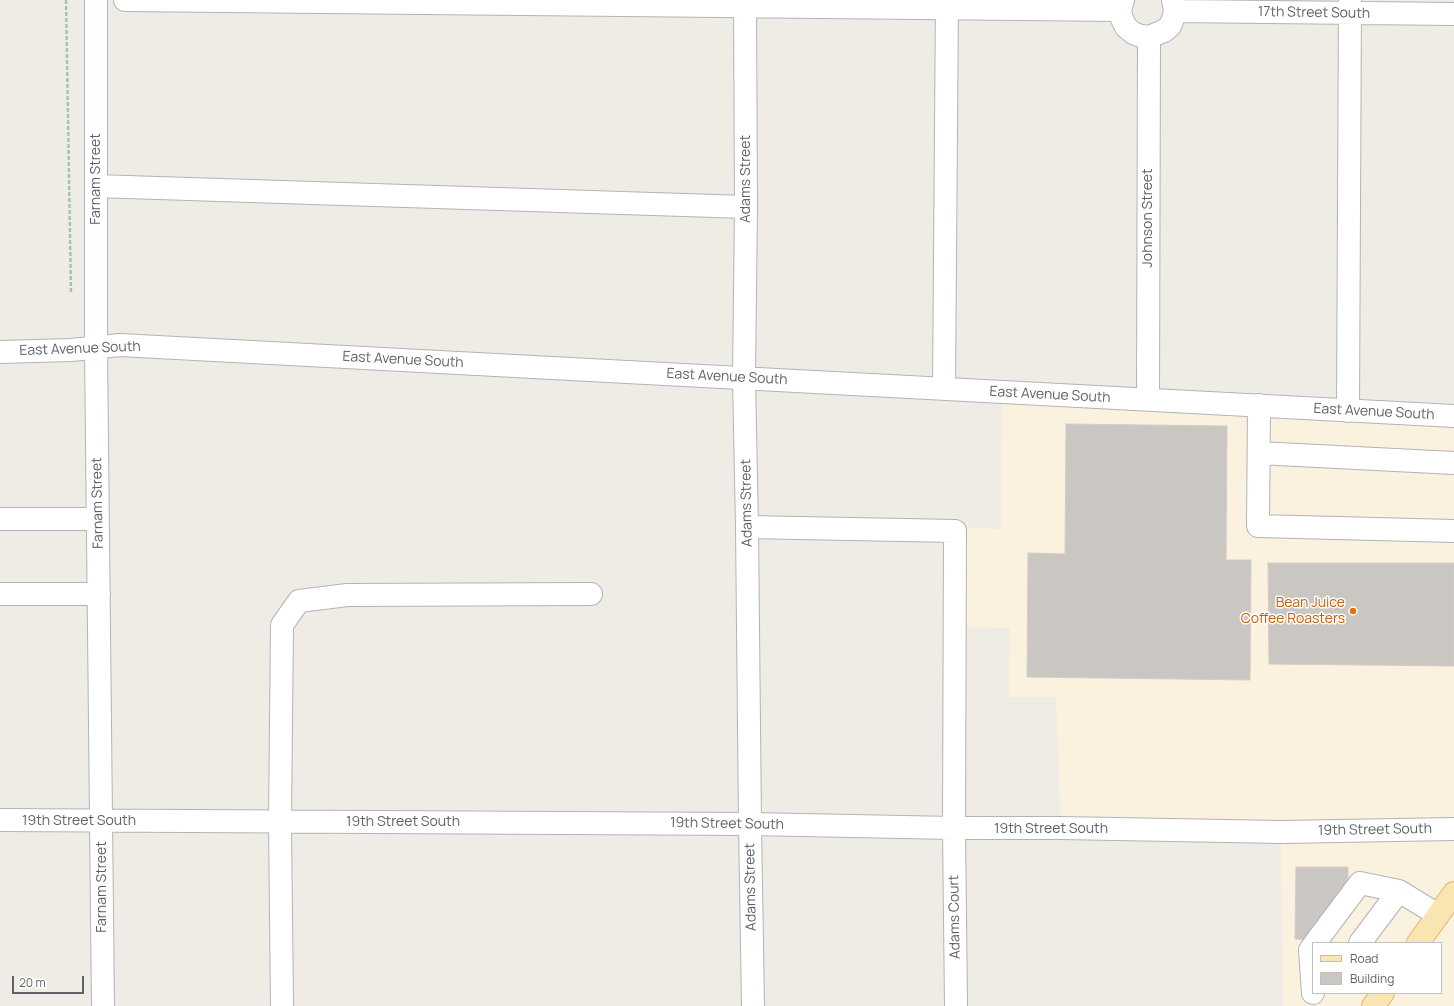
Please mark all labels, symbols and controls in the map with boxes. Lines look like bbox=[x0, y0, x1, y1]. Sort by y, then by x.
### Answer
street label: 17th Street South bbox=[1258, 4, 1370, 22]
street label: Farnam Street bbox=[88, 133, 104, 225]
street label: Adams Street bbox=[738, 135, 754, 223]
street label: Johnson Street bbox=[1140, 168, 1156, 268]
street label: East Avenue South bbox=[19, 338, 141, 360]
street label: East Avenue South bbox=[342, 348, 464, 372]
street label: East Avenue South bbox=[666, 365, 788, 389]
street label: East Avenue South bbox=[989, 383, 1111, 407]
street label: East Avenue South bbox=[1313, 400, 1435, 424]
street label: Farnam Street bbox=[89, 457, 107, 549]
street label: Adams Street bbox=[738, 459, 756, 547]
place label: Bean Juice Coffee Roasters bbox=[1241, 595, 1345, 628]
marker: Bean Juice Coffee Roasters bbox=[1348, 606, 1358, 616]
street label: 19th Street South bbox=[22, 813, 136, 829]
street label: 19th Street South bbox=[346, 814, 460, 830]
street label: 19th Street South bbox=[670, 815, 784, 833]
street label: 19th Street South bbox=[994, 821, 1108, 837]
street label: 19th Street South bbox=[1318, 821, 1432, 839]
street label: Farnam Street bbox=[94, 841, 110, 933]
street label: Adams Street bbox=[742, 843, 760, 931]
street label: Adams Court bbox=[946, 875, 964, 959]
legend bbox=[1312, 942, 1442, 994]
text: Road bbox=[1350, 950, 1378, 967]
scale bar bbox=[14, 968, 86, 994]
text: Building bbox=[1350, 970, 1394, 987]
text: 20 m bbox=[19, 974, 46, 991]

